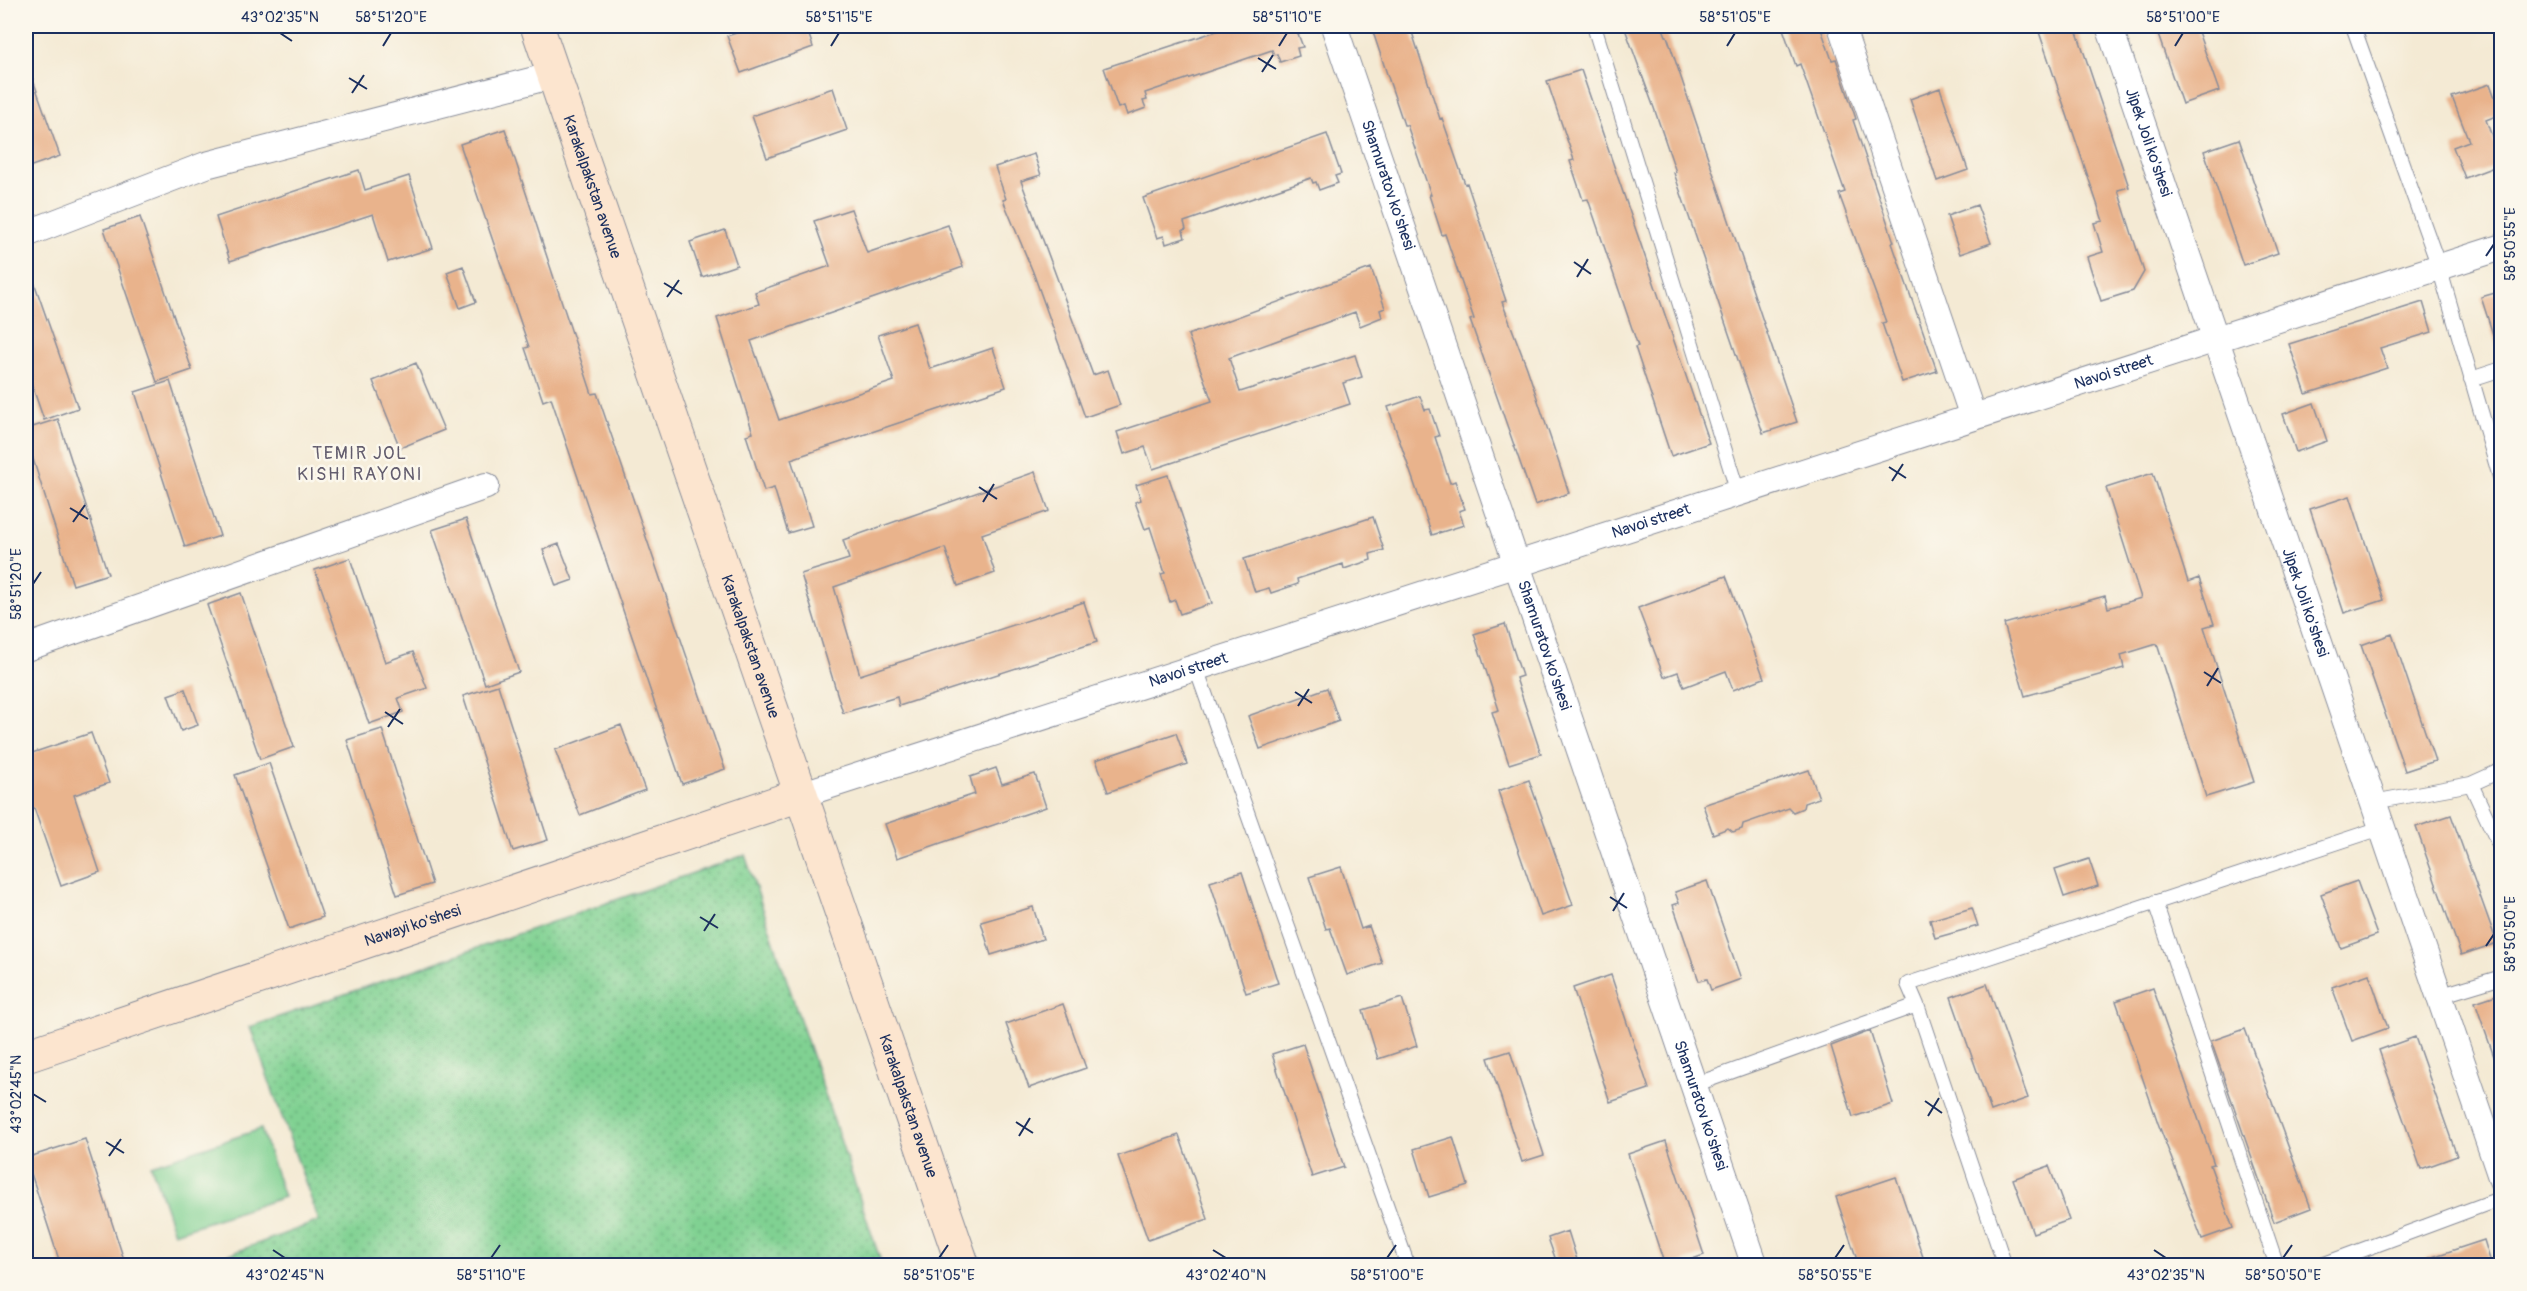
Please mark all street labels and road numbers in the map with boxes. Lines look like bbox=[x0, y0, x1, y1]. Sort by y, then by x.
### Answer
street label: Jipek Joli ko'shesi bbox=[2121, 85, 2176, 200]
street label: Karakalpakstan avenue bbox=[558, 112, 626, 261]
street label: Shamuratov ko'shesi bbox=[1357, 117, 1419, 253]
street label: Navoi street bbox=[2072, 350, 2156, 394]
street label: Navoi street bbox=[1609, 499, 1693, 543]
street label: Jipek Joli ko'shesi bbox=[2278, 545, 2333, 660]
street label: Karakalpakstan avenue bbox=[716, 572, 784, 721]
street label: Shamuratov ko'shesi bbox=[1513, 578, 1576, 713]
street label: Navoi street bbox=[1146, 648, 1231, 692]
street label: Nawayi ko'shesi bbox=[362, 900, 464, 951]
street label: Karakalpakstan avenue bbox=[874, 1032, 942, 1180]
street label: Shamuratov ko'shesi bbox=[1669, 1038, 1732, 1173]

